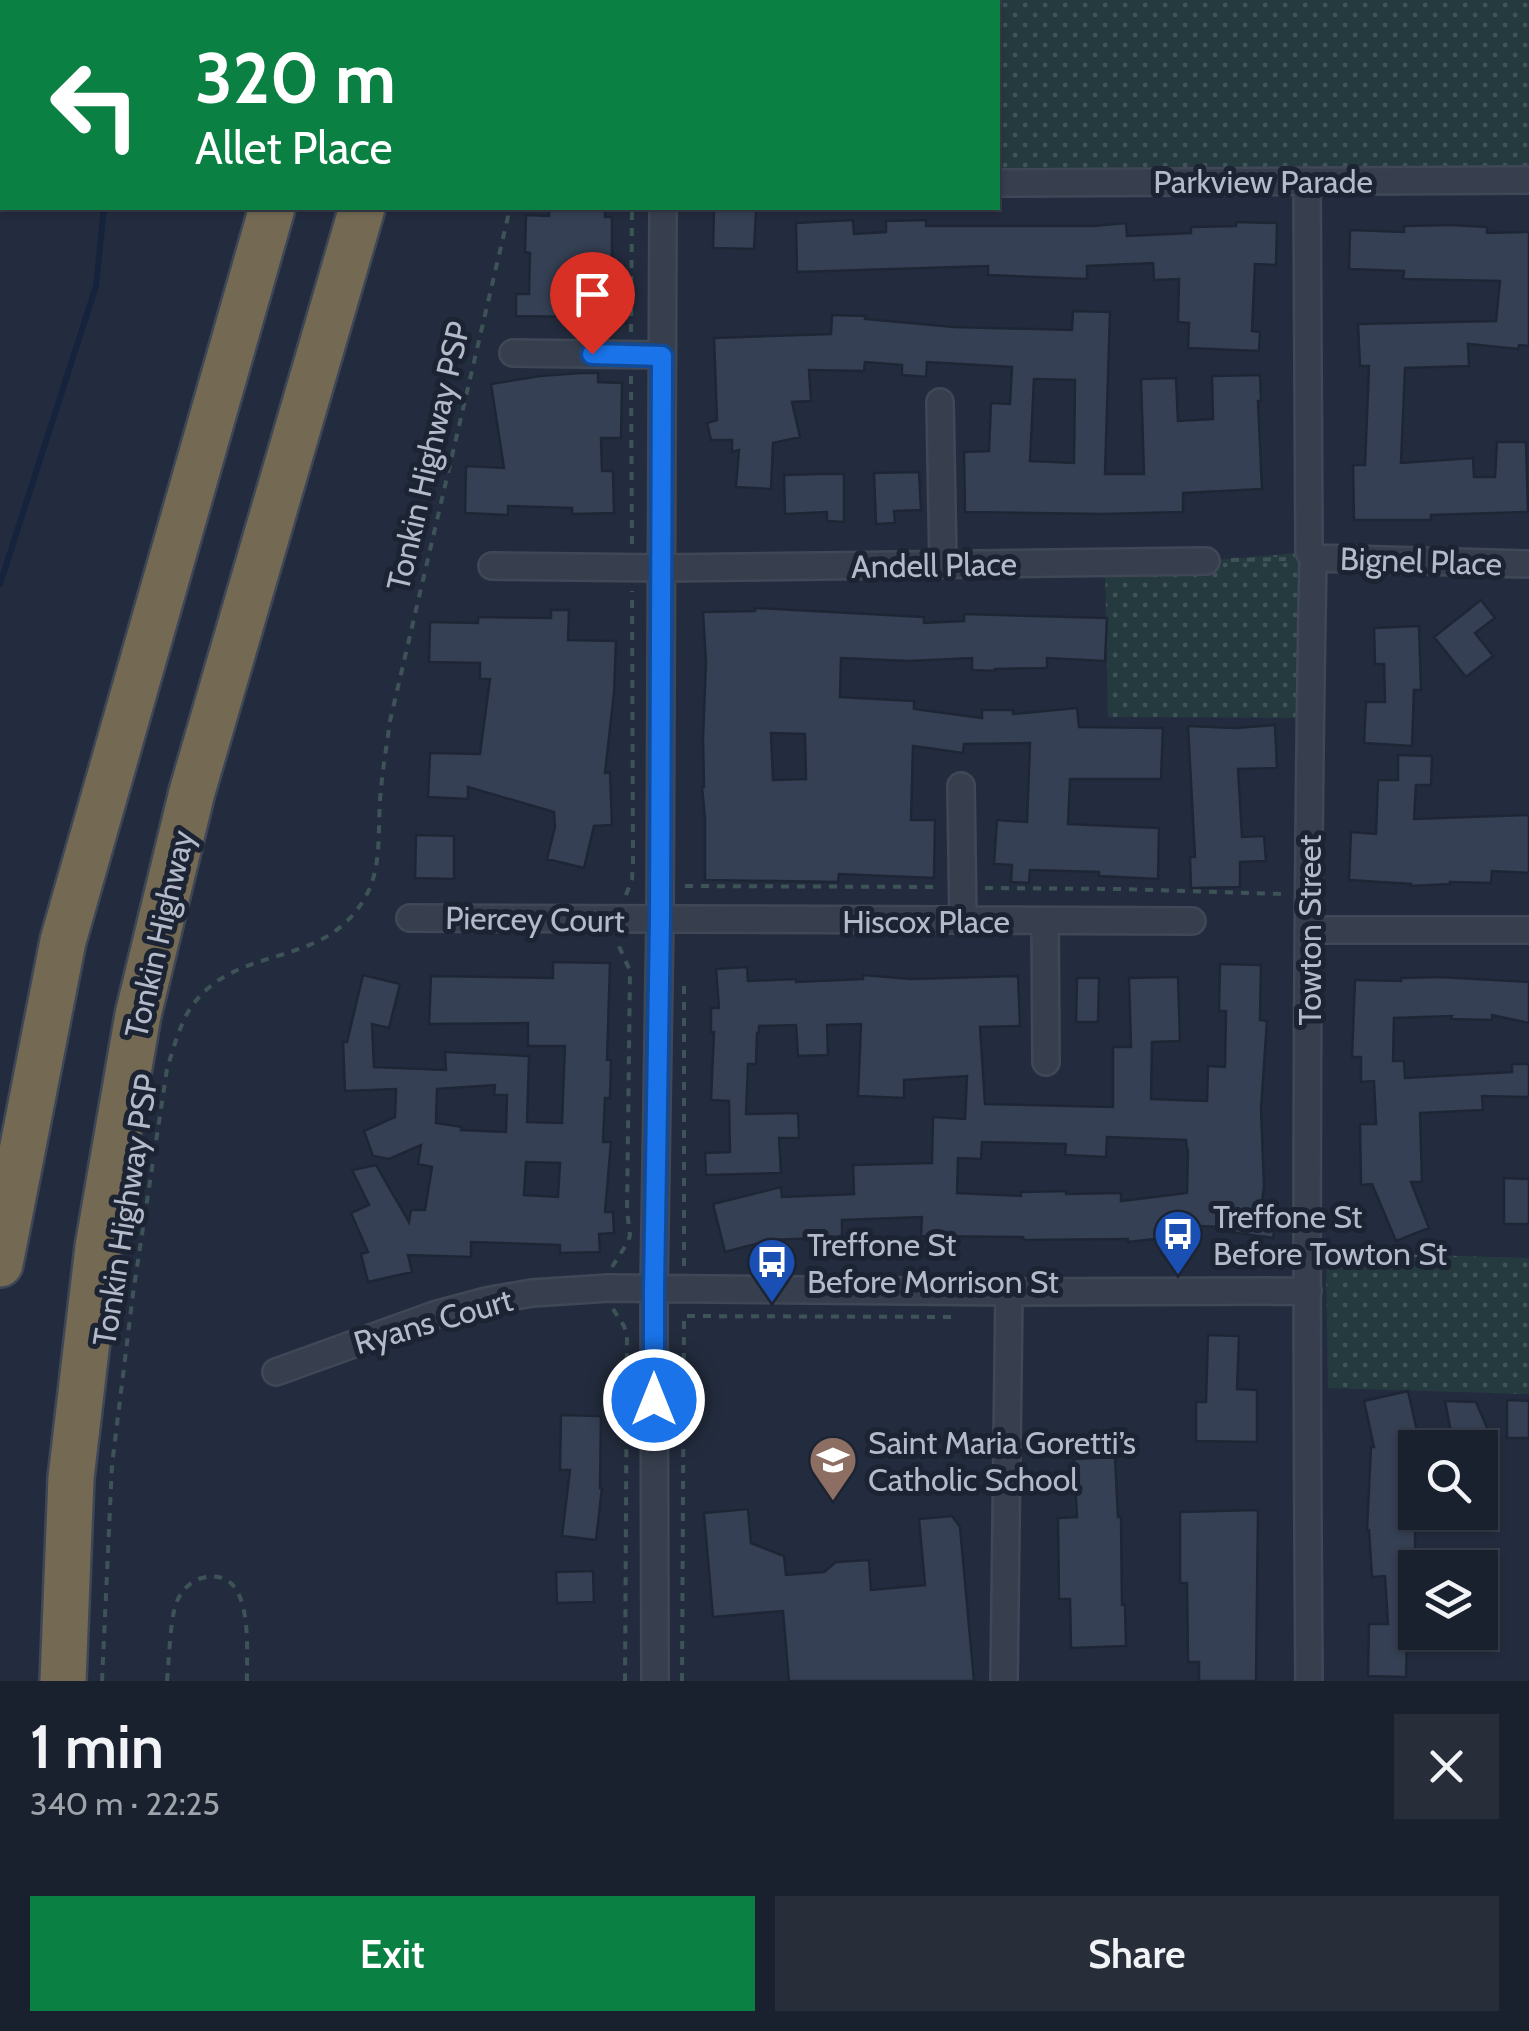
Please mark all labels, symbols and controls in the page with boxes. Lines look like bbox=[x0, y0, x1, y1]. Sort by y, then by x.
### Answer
text: 320 m bbox=[195, 35, 396, 121]
icon: left bbox=[30, 40, 160, 170]
text: Allet Place bbox=[195, 121, 393, 175]
street label: Parkview Parade bbox=[1153, 162, 1373, 201]
pin bbox=[550, 252, 635, 355]
icon: arrive bbox=[565, 267, 620, 322]
street label: Tonkin Highway PSP bbox=[378, 318, 478, 594]
street label: Bignel Place bbox=[1339, 539, 1503, 583]
street label: Andell Place bbox=[851, 544, 1017, 586]
street label: Tonkin Highway bbox=[116, 826, 202, 1042]
street label: Towton Street bbox=[1290, 834, 1329, 1025]
street label: Piercey Court bbox=[445, 898, 625, 940]
street label: Hiscox Place bbox=[842, 902, 1010, 941]
street label: Tonkin Highway PSP bbox=[84, 1071, 166, 1349]
place label: Treffone St Before Towton St bbox=[1213, 1197, 1447, 1273]
bus stop icon: Treffone St Before Towton St bbox=[1152, 1208, 1204, 1276]
place label: Treffone St Before Morrison St bbox=[807, 1225, 1059, 1301]
bus stop icon: Treffone St Before Morrison St bbox=[746, 1236, 798, 1304]
street label: Ryans Court bbox=[349, 1280, 517, 1362]
position arrow bbox=[602, 1348, 706, 1452]
place label: Saint Maria Goretti’s Catholic School bbox=[868, 1423, 1136, 1499]
map controls bbox=[1398, 1430, 1498, 1650]
button: search bbox=[1398, 1430, 1498, 1530]
school or university icon: Saint Maria Goretti’s Catholic School bbox=[807, 1434, 859, 1502]
button: layers bbox=[1398, 1550, 1498, 1650]
text: 1 min bbox=[30, 1710, 164, 1783]
button: close bbox=[1394, 1714, 1499, 1819]
text: 340 m · 22:25 bbox=[30, 1784, 220, 1823]
button: Exit bbox=[30, 1896, 755, 2011]
button: Share bbox=[775, 1896, 1499, 2011]

